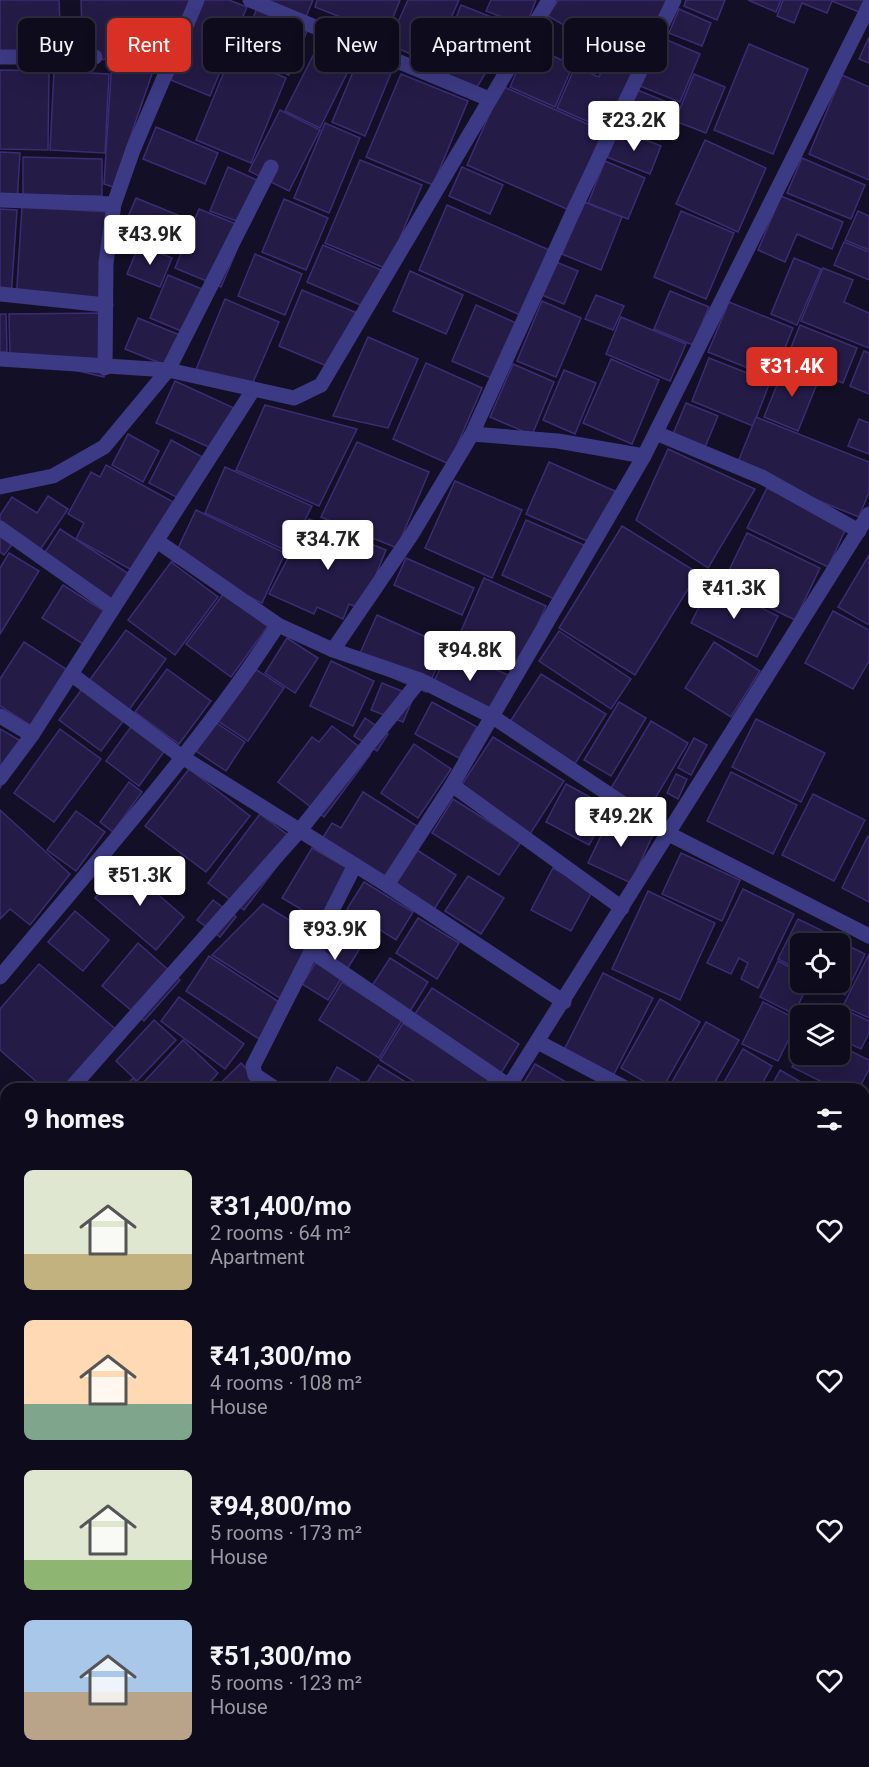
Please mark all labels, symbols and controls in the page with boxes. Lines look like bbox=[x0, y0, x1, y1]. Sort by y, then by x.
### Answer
chip: Buy bbox=[18, 18, 95, 72]
chip: Rent bbox=[107, 18, 191, 72]
chip: Filters bbox=[203, 18, 303, 72]
chip: New bbox=[315, 18, 399, 72]
chip: Apartment bbox=[411, 18, 552, 72]
chip: House bbox=[564, 18, 667, 72]
pin: ₹23.2K bbox=[585, 101, 683, 152]
text: ₹23.2K bbox=[602, 108, 666, 132]
pin: ₹43.9K bbox=[101, 215, 199, 266]
text: ₹43.9K bbox=[118, 222, 182, 246]
pin: ₹31.4K bbox=[743, 347, 841, 398]
text: ₹31.4K bbox=[760, 354, 824, 378]
pin: ₹34.7K bbox=[279, 520, 377, 571]
text: ₹34.7K bbox=[296, 527, 360, 551]
pin: ₹41.3K bbox=[685, 569, 783, 620]
text: ₹41.3K bbox=[702, 576, 766, 600]
pin: ₹94.8K bbox=[421, 631, 519, 682]
text: ₹94.8K bbox=[438, 638, 502, 662]
pin: ₹49.2K bbox=[572, 797, 670, 848]
text: ₹49.2K bbox=[589, 804, 653, 828]
pin: ₹51.3K bbox=[91, 856, 189, 907]
text: ₹51.3K bbox=[108, 863, 172, 887]
pin: ₹93.9K bbox=[286, 910, 384, 961]
text: ₹93.9K bbox=[303, 917, 367, 941]
map controls bbox=[790, 933, 850, 1065]
button: locate bbox=[790, 933, 850, 993]
button: layers bbox=[790, 1005, 850, 1065]
icon: filters bbox=[813, 1103, 846, 1136]
text: 9 homes bbox=[24, 1104, 125, 1134]
text: ₹31,400/mo bbox=[210, 1191, 352, 1221]
icon: home bbox=[72, 1194, 144, 1266]
icon: heart bbox=[813, 1214, 846, 1247]
text: 2 rooms · 64 m² bbox=[210, 1221, 351, 1245]
text: Apartment bbox=[210, 1245, 305, 1269]
text: ₹41,300/mo bbox=[210, 1341, 352, 1371]
icon: home bbox=[72, 1344, 144, 1416]
icon: heart bbox=[813, 1364, 846, 1397]
text: 4 rooms · 108 m² bbox=[210, 1371, 362, 1395]
text: House bbox=[210, 1395, 268, 1419]
text: ₹94,800/mo bbox=[210, 1491, 352, 1521]
icon: home bbox=[72, 1494, 144, 1566]
icon: heart bbox=[813, 1514, 846, 1547]
text: 5 rooms · 173 m² bbox=[210, 1521, 362, 1545]
text: House bbox=[210, 1545, 268, 1569]
text: ₹51,300/mo bbox=[210, 1641, 352, 1671]
icon: home bbox=[72, 1644, 144, 1716]
icon: heart bbox=[813, 1664, 846, 1697]
text: 5 rooms · 123 m² bbox=[210, 1671, 362, 1695]
text: House bbox=[210, 1695, 268, 1719]

